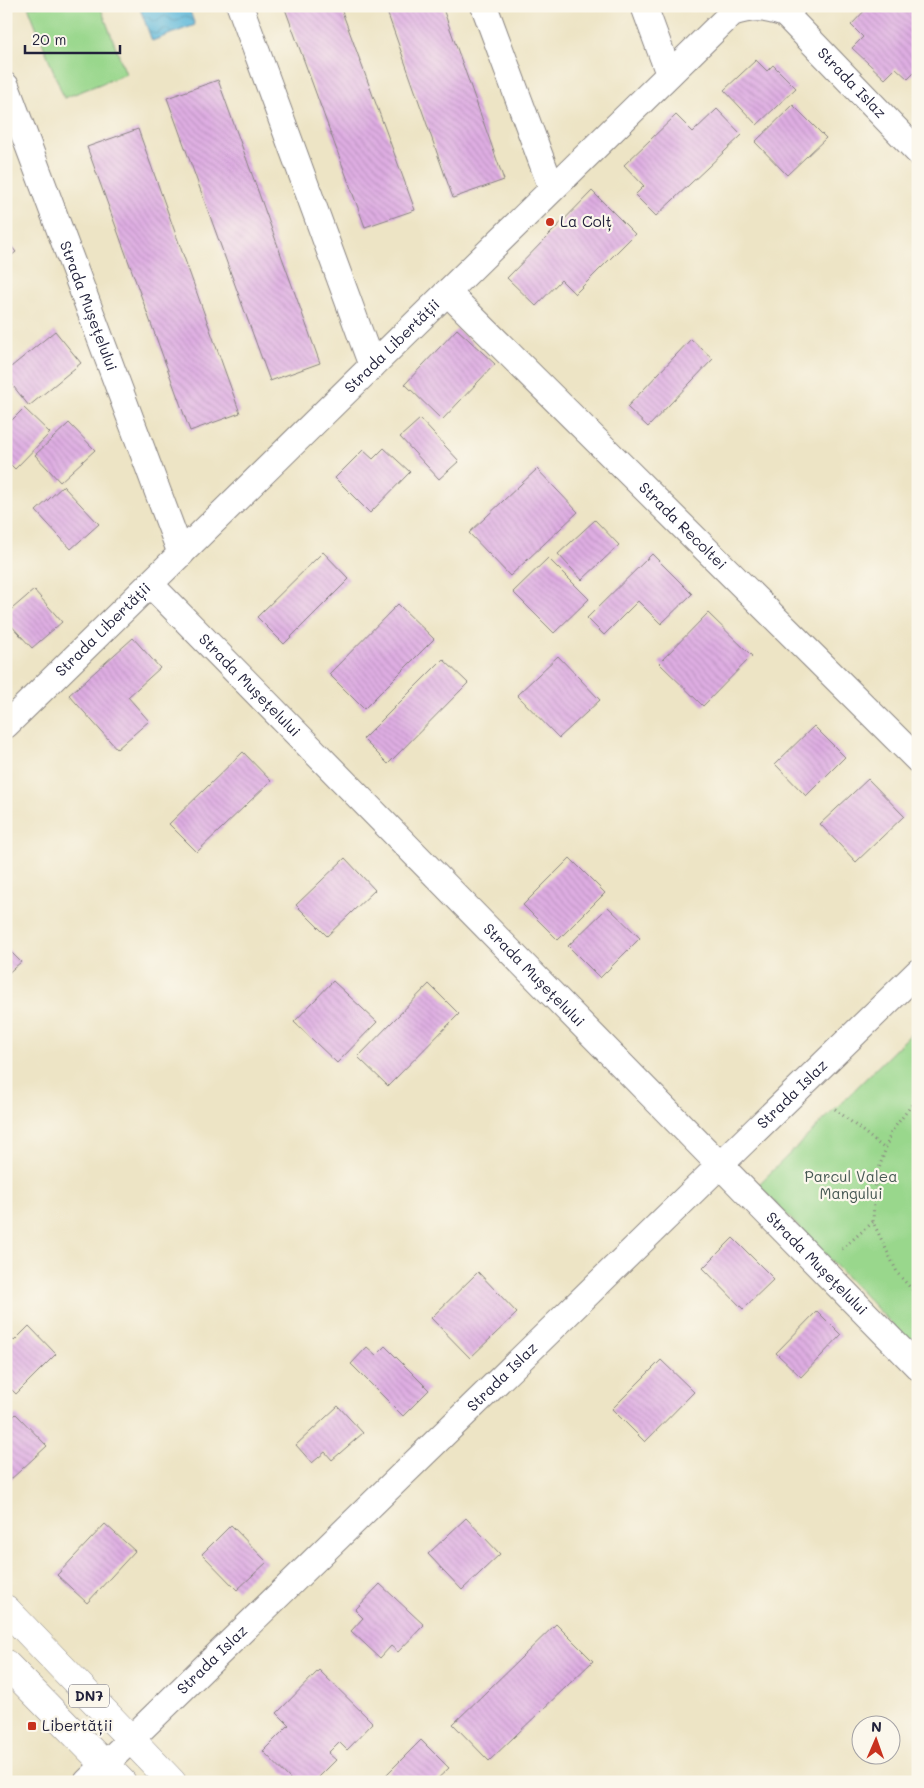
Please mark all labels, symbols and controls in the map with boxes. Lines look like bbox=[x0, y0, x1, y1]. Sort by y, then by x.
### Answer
scale bar bbox=[25, 22, 120, 54]
text: 20 m bbox=[32, 29, 66, 49]
street label: Strada Islaz bbox=[814, 43, 891, 122]
place label: La Colț bbox=[560, 211, 612, 232]
marker: La Colț bbox=[544, 216, 556, 228]
street label: Strada Mușețelului bbox=[56, 238, 123, 374]
street label: Strada Libertății bbox=[339, 294, 444, 397]
street label: Strada Recoltei bbox=[635, 477, 732, 573]
street label: Strada Libertății bbox=[50, 578, 154, 680]
street label: Strada Mușețelului bbox=[195, 629, 305, 741]
street label: Strada Mușețelului bbox=[479, 919, 590, 1030]
street label: Strada Islaz bbox=[752, 1055, 831, 1133]
park label: Parcul Valea Mangului bbox=[804, 1166, 898, 1203]
street label: Strada Mușețelului bbox=[762, 1207, 873, 1319]
street label: Strada Islaz bbox=[462, 1338, 541, 1415]
street label: Strada Islaz bbox=[172, 1620, 251, 1698]
road number: DN7 bbox=[69, 1684, 109, 1708]
place label: Libertății bbox=[42, 1715, 113, 1736]
north arrow bbox=[852, 1716, 902, 1766]
text: N bbox=[871, 1717, 882, 1736]
marker: Libertății bbox=[26, 1720, 38, 1732]

